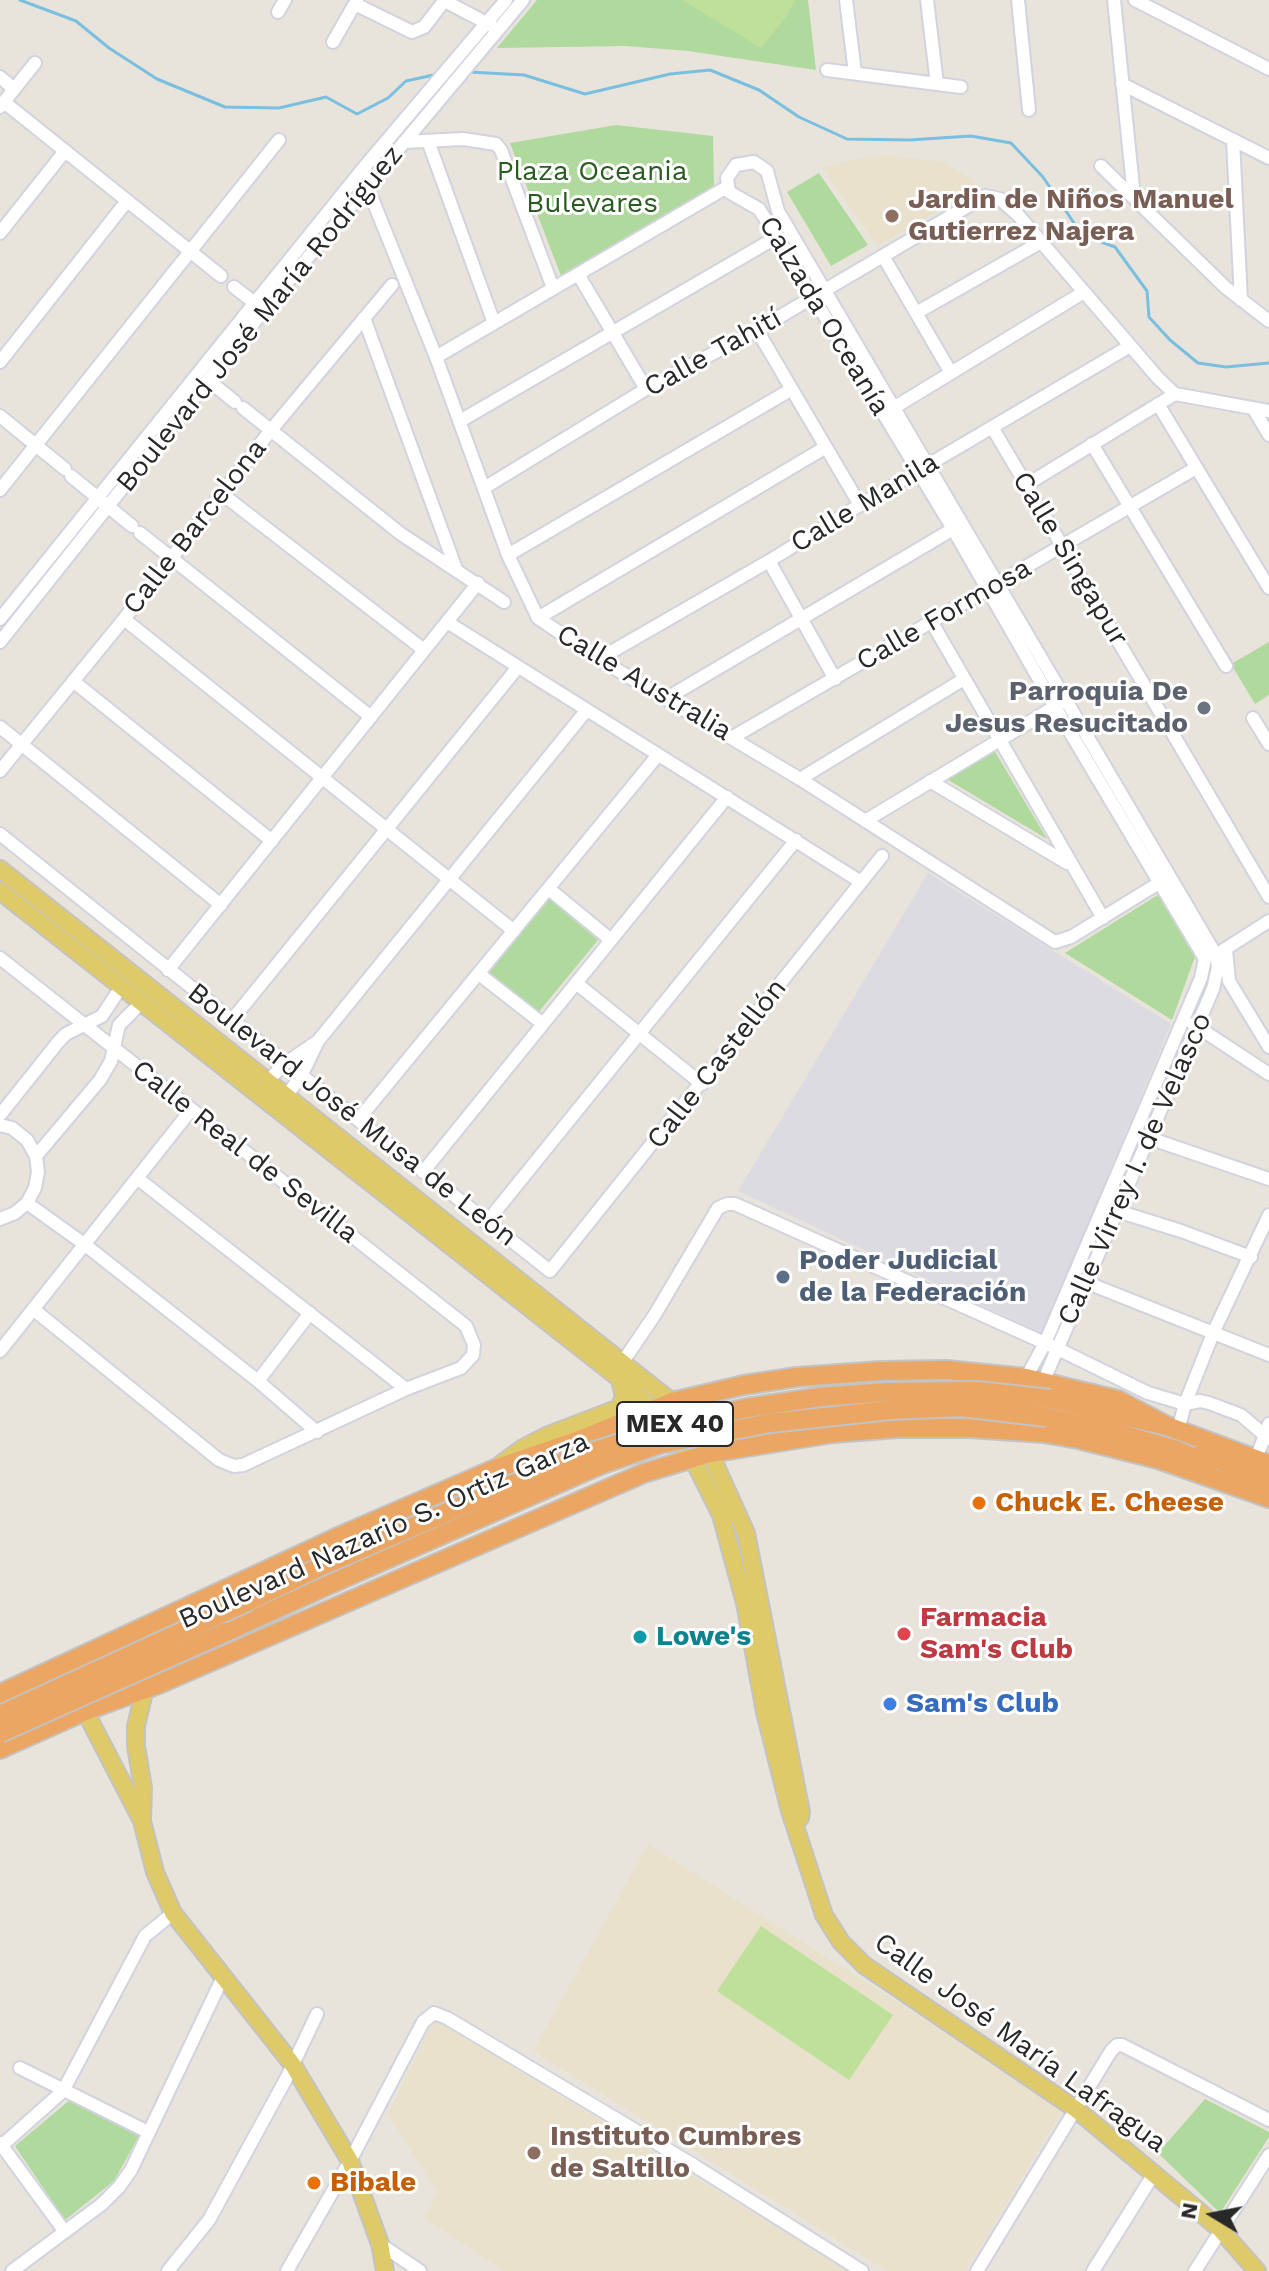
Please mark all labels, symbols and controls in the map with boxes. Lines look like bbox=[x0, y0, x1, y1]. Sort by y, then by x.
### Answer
street label: Boulevard José María Rodríguez bbox=[110, 139, 410, 499]
park label: Plaza Oceania Bulevares bbox=[496, 155, 688, 221]
place label: Jardin de Niños Manuel Gutierrez Najera bbox=[908, 183, 1234, 249]
marker: Jardin de Niños Manuel Gutierrez Najera bbox=[883, 207, 901, 225]
street label: Calzada Oceanía bbox=[751, 210, 897, 422]
street label: Calle Tahití bbox=[638, 302, 788, 404]
street label: Calle Barcelona bbox=[116, 433, 274, 621]
street label: Calle Manila bbox=[785, 446, 945, 560]
street label: Calle Singapur bbox=[1005, 466, 1135, 652]
street label: Calle Formosa bbox=[851, 552, 1037, 678]
street label: Calle Australia bbox=[550, 617, 738, 749]
place label: Parroquia De Jesus Resucitado bbox=[945, 675, 1188, 741]
marker: Parroquia De Jesus Resucitado bbox=[1195, 699, 1213, 717]
street label: Calle Castellón bbox=[640, 972, 794, 1156]
street label: Boulevard José Musa de León bbox=[181, 976, 523, 1254]
street label: Calle Virrey I. de Velasco bbox=[1051, 1008, 1219, 1330]
street label: Calle Real de Sevilla bbox=[125, 1053, 365, 1251]
place label: Poder Judicial de la Federación bbox=[799, 1244, 1026, 1310]
marker: Poder Judicial de la Federación bbox=[774, 1268, 792, 1286]
road number: MEX 40 bbox=[617, 1402, 733, 1446]
street label: Boulevard Nazario S. Ortiz Garza bbox=[174, 1425, 594, 1637]
place label: Chuck E. Cheese bbox=[995, 1486, 1224, 1520]
marker: Chuck E. Cheese bbox=[970, 1494, 988, 1512]
place label: Farmacia Sam's Club bbox=[920, 1601, 1073, 1667]
place label: Lowe's bbox=[656, 1620, 751, 1654]
marker: Farmacia Sam's Club bbox=[895, 1625, 913, 1643]
marker: Lowe's bbox=[631, 1628, 649, 1646]
place label: Sam's Club bbox=[906, 1687, 1059, 1721]
marker: Sam's Club bbox=[881, 1695, 899, 1713]
street label: Calle José María Lafragua bbox=[867, 1926, 1173, 2160]
place label: Instituto Cumbres de Saltillo bbox=[550, 2120, 801, 2186]
marker: Instituto Cumbres de Saltillo bbox=[525, 2144, 543, 2162]
place label: Bibale bbox=[330, 2166, 416, 2200]
marker: Bibale bbox=[305, 2174, 323, 2192]
north arrow bbox=[1173, 2175, 1253, 2255]
text: N bbox=[1175, 2201, 1203, 2221]

